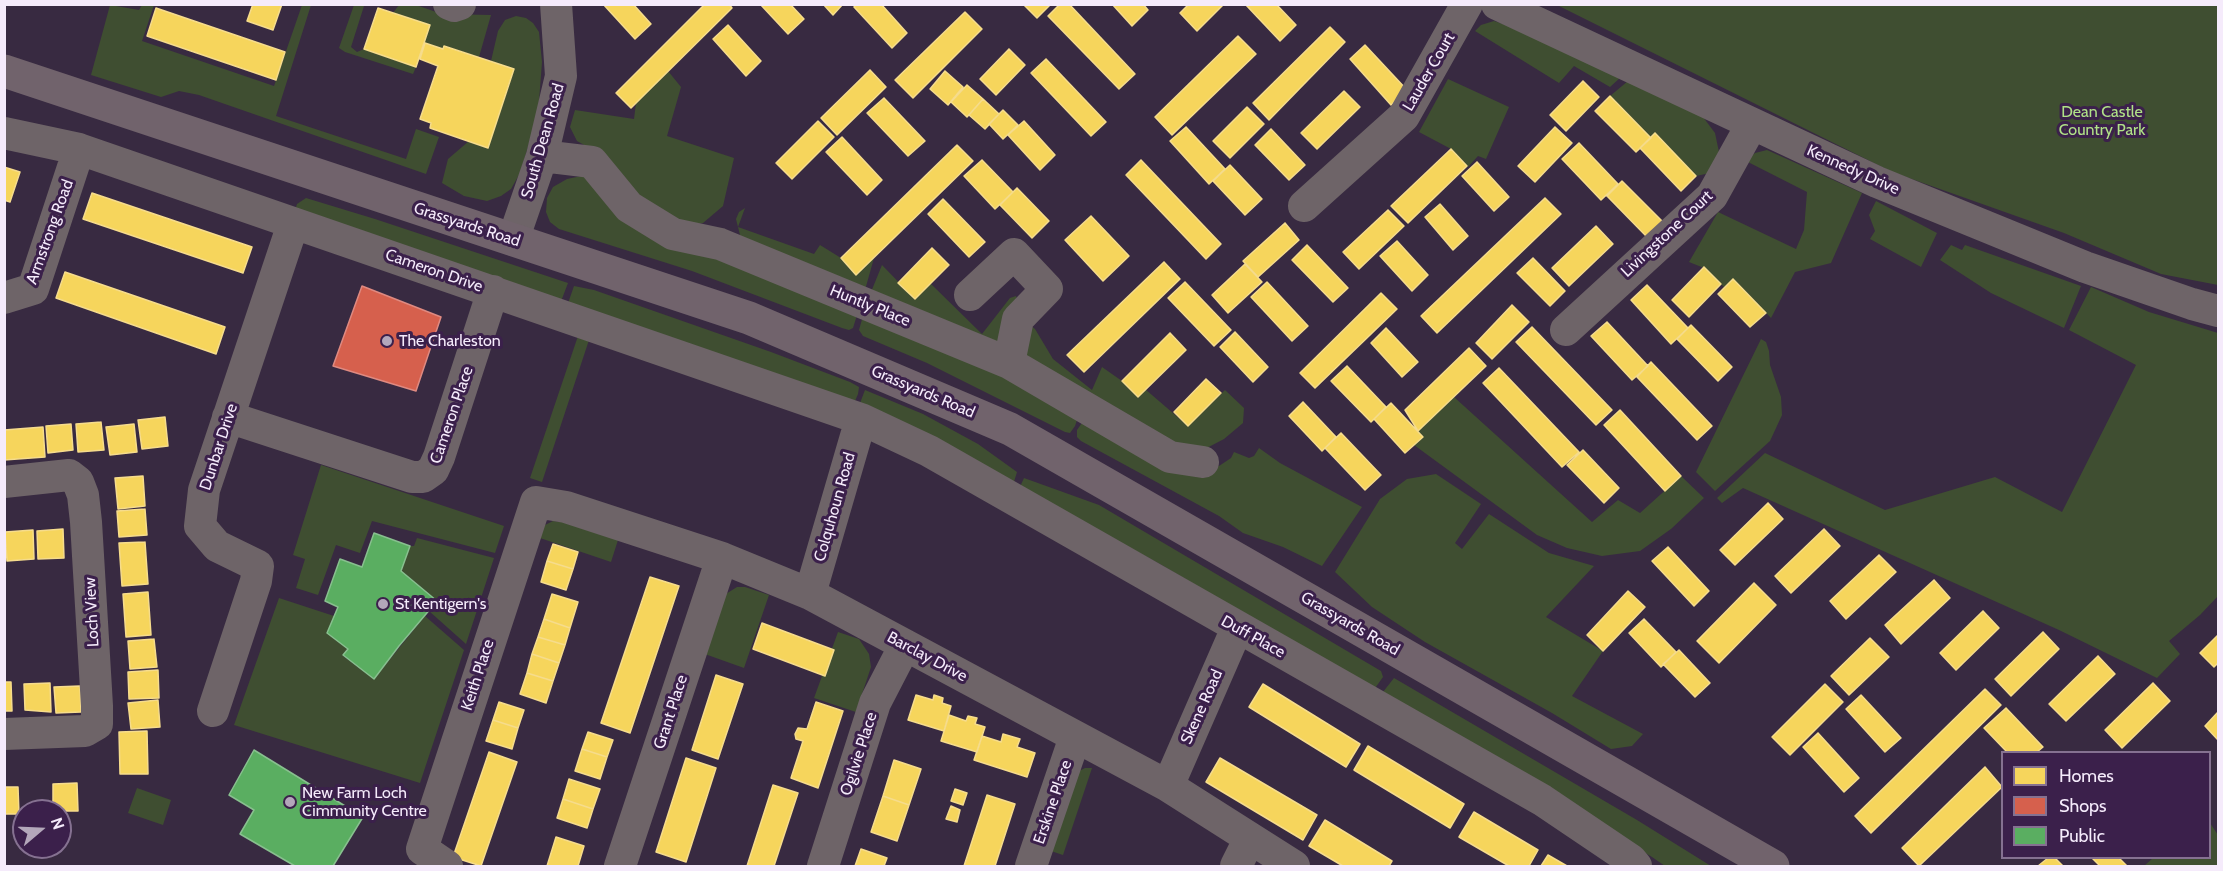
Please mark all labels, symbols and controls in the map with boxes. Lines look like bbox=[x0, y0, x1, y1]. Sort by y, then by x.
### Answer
street label: Lauder Court bbox=[1399, 29, 1459, 115]
street label: South Dean Road bbox=[517, 81, 569, 201]
park label: Dean Castle Country Park bbox=[2059, 102, 2145, 140]
street label: Kennedy Drive bbox=[1804, 141, 1902, 199]
street label: Armstrong Road bbox=[22, 177, 78, 287]
street label: Livingstone Court bbox=[1617, 187, 1717, 281]
street label: Grassyards Road bbox=[411, 199, 523, 251]
street label: Cameron Drive bbox=[383, 245, 485, 297]
street label: Huntly Place bbox=[827, 281, 913, 331]
place label: The Charleston bbox=[399, 331, 501, 351]
marker: The Charleston bbox=[380, 334, 394, 348]
street label: Grassyards Road bbox=[868, 362, 978, 422]
street label: Cameron Place bbox=[426, 364, 478, 466]
street label: Dunbar Drive bbox=[196, 401, 242, 493]
street label: Colquhoun Road bbox=[810, 450, 860, 564]
street label: Loch View bbox=[81, 577, 103, 647]
street label: Grassyards Road bbox=[1297, 588, 1403, 660]
place label: St Kentigern's bbox=[395, 594, 486, 614]
marker: St Kentigern's bbox=[376, 597, 390, 611]
street label: Duff Place bbox=[1218, 612, 1288, 662]
street label: Barclay Drive bbox=[884, 628, 970, 686]
street label: Keith Place bbox=[457, 637, 499, 713]
street label: Skene Road bbox=[1177, 667, 1227, 747]
street label: Grant Place bbox=[650, 672, 692, 752]
street label: Ogilvie Place bbox=[837, 710, 881, 798]
legend bbox=[2001, 751, 2211, 859]
street label: Erskine Place bbox=[1030, 757, 1076, 847]
text: Homes bbox=[2059, 765, 2114, 787]
place label: New Farm Loch Cimmunity Centre bbox=[302, 783, 427, 821]
marker: New Farm Loch Cimmunity Centre bbox=[283, 795, 297, 809]
text: Shops bbox=[2059, 795, 2107, 817]
north arrow bbox=[12, 799, 72, 859]
text: N bbox=[47, 815, 68, 832]
text: Public bbox=[2059, 825, 2105, 847]

